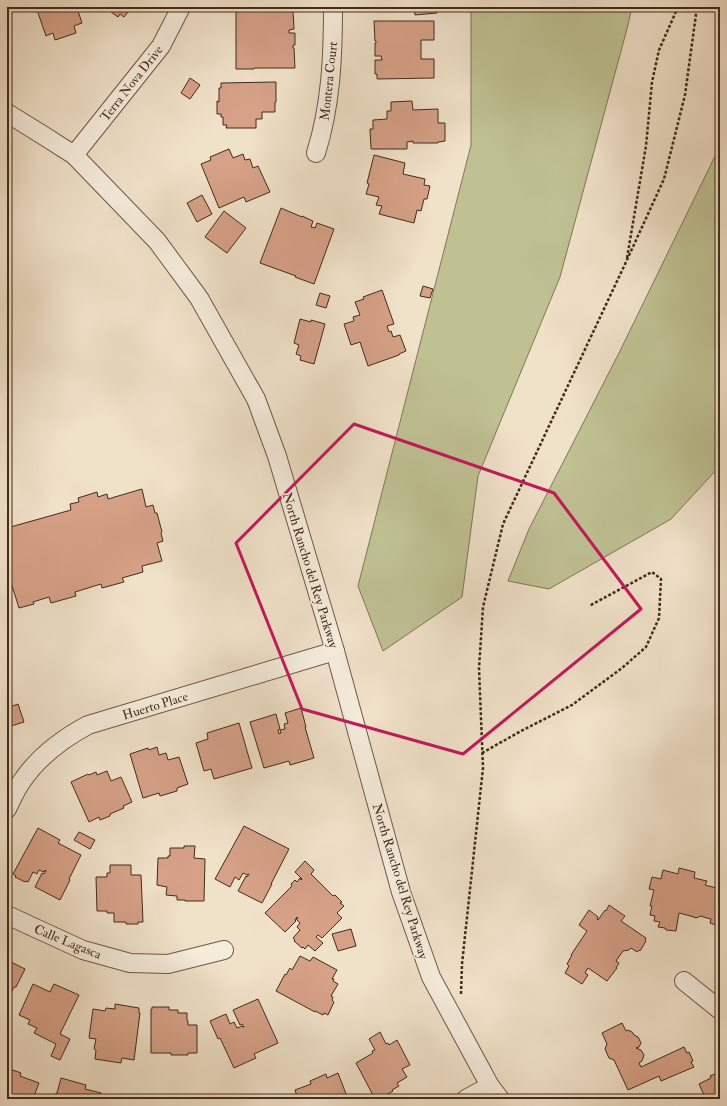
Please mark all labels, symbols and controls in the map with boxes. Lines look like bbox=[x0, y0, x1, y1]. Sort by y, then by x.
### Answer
street label: Montera Court bbox=[317, 41, 341, 121]
street label: Terra Nova Drive bbox=[97, 42, 167, 125]
street label: North Rancho del Rey Parkway bbox=[278, 490, 341, 651]
street label: Huerto Place bbox=[121, 688, 191, 723]
street label: North Rancho del Rey Parkway bbox=[368, 801, 431, 962]
street label: Calle Lagasca bbox=[32, 921, 104, 963]

